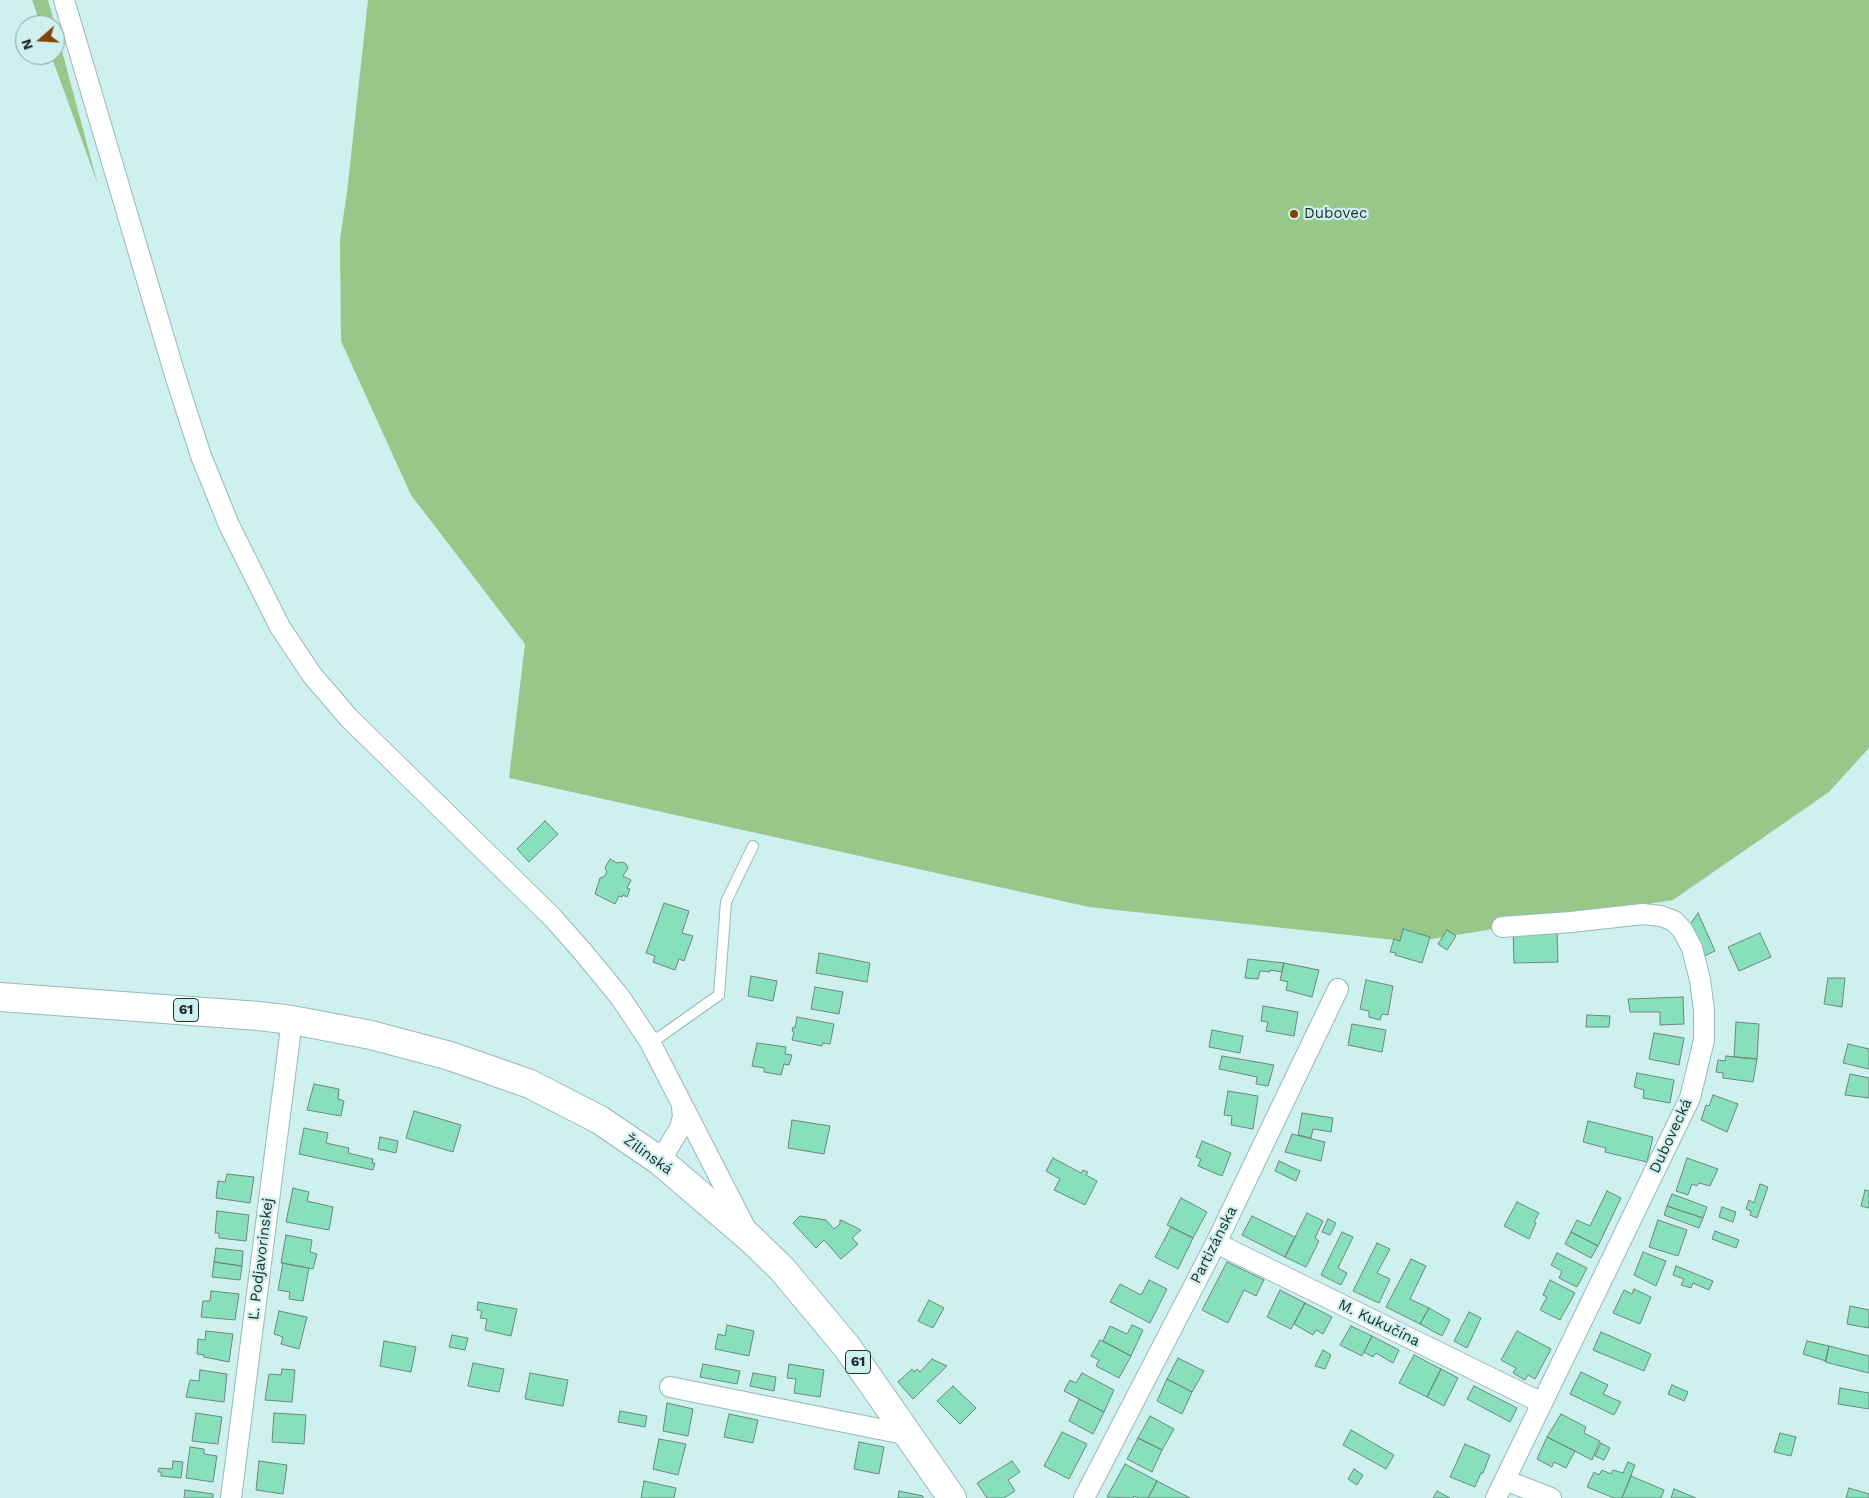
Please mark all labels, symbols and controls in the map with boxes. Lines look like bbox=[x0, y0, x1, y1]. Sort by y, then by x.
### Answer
north arrow bbox=[15, 15, 65, 65]
text: N bbox=[18, 37, 36, 52]
place label: Dubovec bbox=[1304, 205, 1367, 223]
marker: Dubovec bbox=[1288, 208, 1300, 220]
road number: 61 bbox=[174, 998, 198, 1022]
street label: Dubovecká bbox=[1646, 1096, 1696, 1176]
street label: Žilinská bbox=[620, 1131, 676, 1179]
street label: Ľ. Podjavorinskej bbox=[245, 1197, 277, 1321]
street label: Partizánska bbox=[1187, 1203, 1241, 1287]
street label: M. Kukučína bbox=[1335, 1295, 1423, 1351]
road number: 61 bbox=[846, 1350, 870, 1374]

